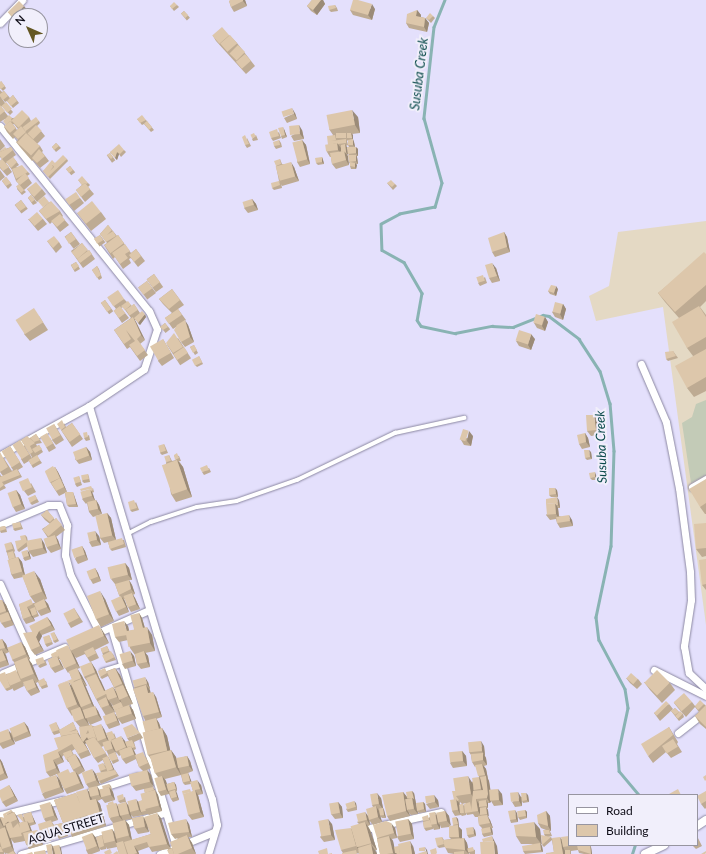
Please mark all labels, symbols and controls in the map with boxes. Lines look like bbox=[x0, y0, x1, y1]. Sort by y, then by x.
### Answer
north arrow bbox=[8, 8, 48, 48]
text: N bbox=[12, 12, 27, 27]
water label: Susuba Creek bbox=[407, 37, 431, 111]
water label: Susuba Creek bbox=[592, 410, 610, 484]
legend bbox=[568, 794, 698, 846]
text: Road bbox=[606, 803, 633, 818]
street label: AQUA STREET bbox=[26, 811, 106, 847]
text: Building bbox=[606, 823, 649, 838]

